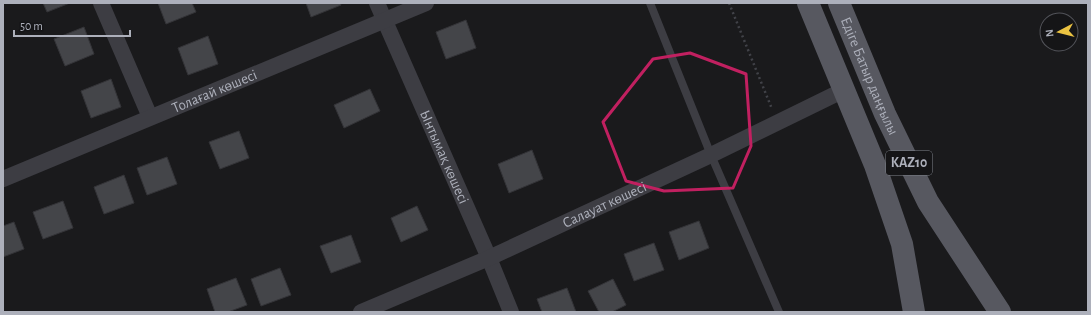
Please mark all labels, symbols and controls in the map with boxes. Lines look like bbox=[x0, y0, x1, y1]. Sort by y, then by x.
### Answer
scale bar bbox=[14, 12, 130, 38]
north arrow bbox=[1039, 12, 1079, 52]
street label: Едіге Батыр даңғылы bbox=[838, 15, 901, 137]
text: 50 m bbox=[20, 20, 43, 32]
text: N bbox=[1044, 29, 1055, 38]
street label: Толағай көшесі bbox=[170, 67, 259, 115]
street label: Ынтымақ көшесі bbox=[418, 108, 472, 206]
road number: KAZ10 bbox=[886, 151, 932, 175]
street label: Салауат көшесі bbox=[560, 179, 649, 230]

